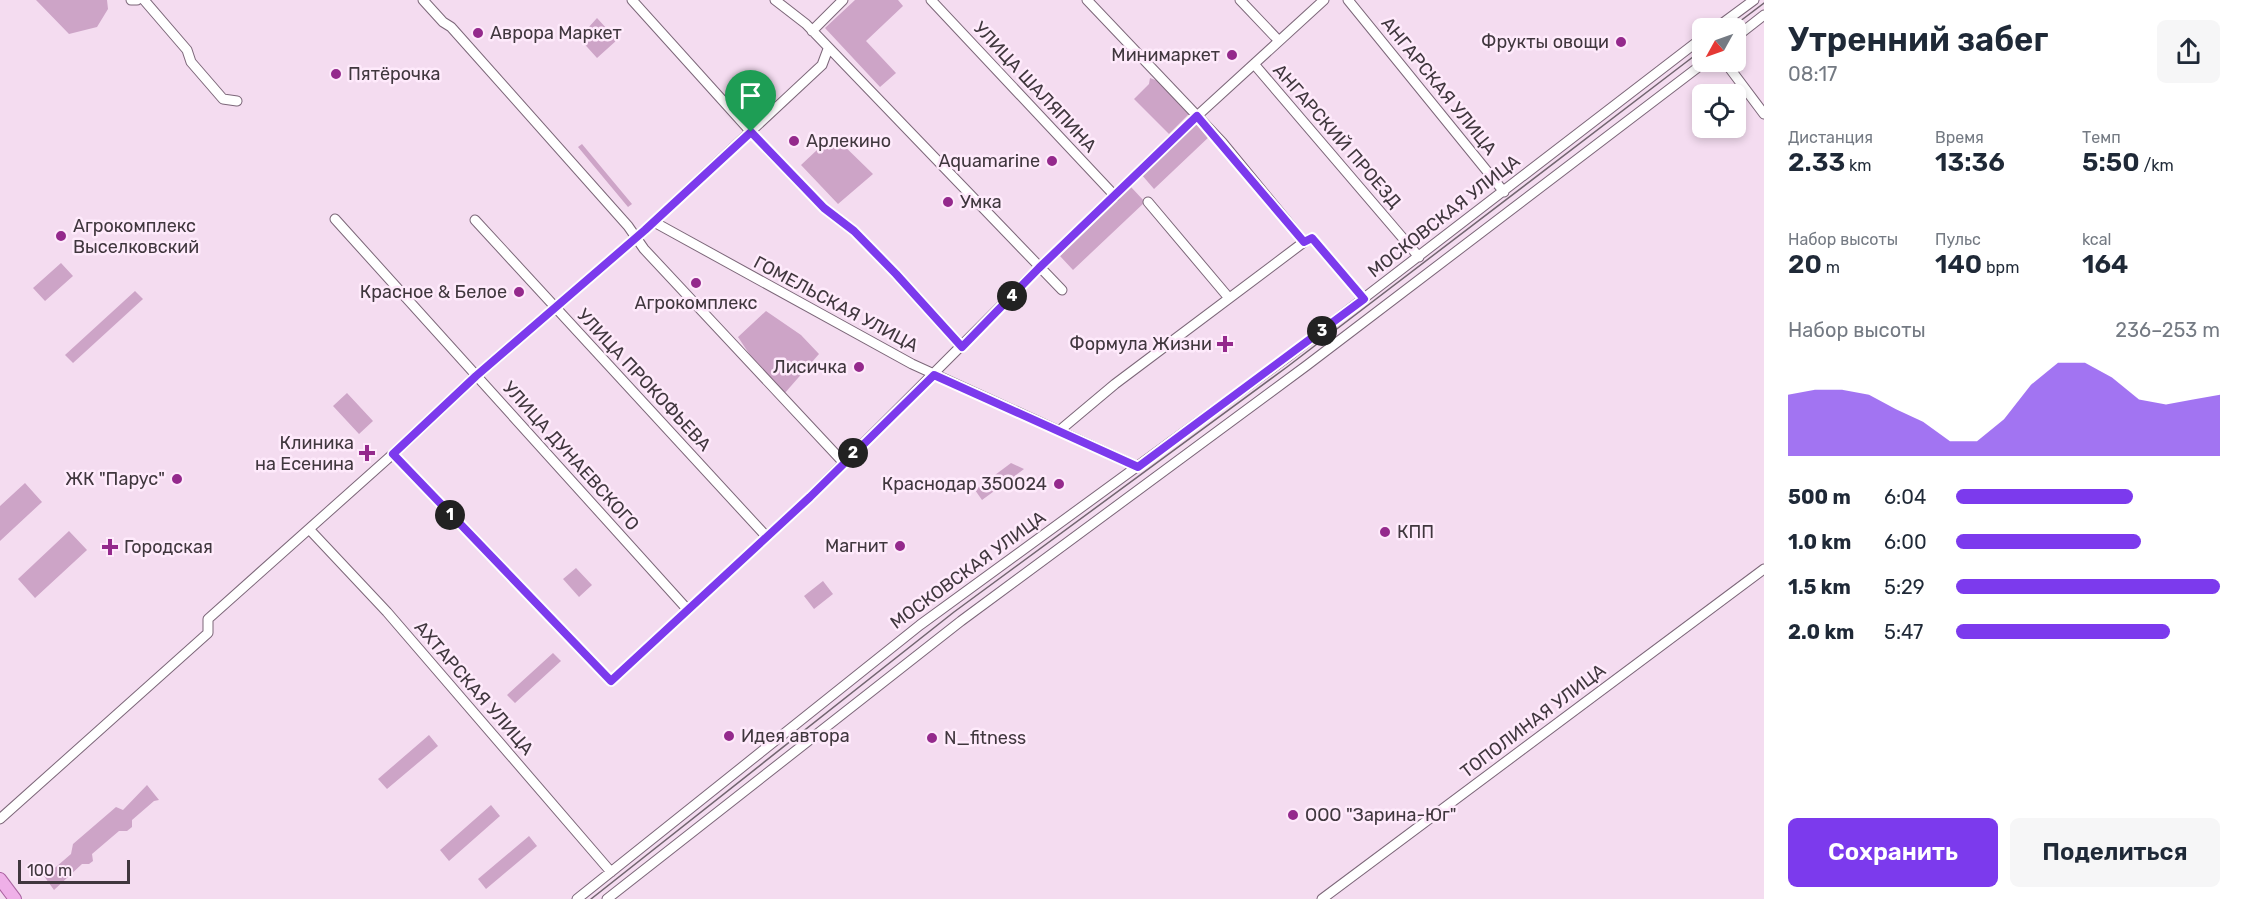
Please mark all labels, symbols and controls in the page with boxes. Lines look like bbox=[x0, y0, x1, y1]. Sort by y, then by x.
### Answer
street label: АНГАРСКАЯ УЛИЦА bbox=[1377, 13, 1501, 159]
street label: УЛИЦА ШАЛЯПИНА bbox=[969, 17, 1101, 157]
north arrow bbox=[1692, 18, 1746, 72]
map controls bbox=[1692, 18, 1746, 138]
text: Утренний забег bbox=[1788, 20, 2048, 59]
button: share bbox=[2157, 20, 2220, 83]
place label: Аврора Маркет bbox=[490, 22, 622, 44]
marker: Аврора Маркет bbox=[471, 26, 485, 40]
place label: Фрукты овощи bbox=[1481, 31, 1609, 53]
marker: Фрукты овощи bbox=[1614, 35, 1628, 49]
place label: Минимаркет bbox=[1111, 44, 1220, 66]
marker: Минимаркет bbox=[1225, 48, 1239, 62]
street label: АНГАРСКИЙ ПРОЕЗД bbox=[1268, 59, 1406, 213]
text: 08:17 bbox=[1788, 62, 1837, 86]
place label: Пятёрочка bbox=[348, 63, 441, 85]
marker: Пятёрочка bbox=[329, 67, 343, 81]
pin bbox=[725, 70, 776, 132]
icon: arrive bbox=[734, 79, 767, 112]
button: locate bbox=[1692, 84, 1746, 138]
text: Дистанция bbox=[1788, 128, 1873, 147]
text: Время bbox=[1935, 128, 1984, 147]
text: Темп bbox=[2082, 128, 2121, 147]
place label: Арлекино bbox=[806, 130, 891, 152]
marker: Арлекино bbox=[787, 134, 801, 148]
text: 2.33 bbox=[1788, 147, 1845, 178]
text: 13:36 bbox=[1935, 147, 2005, 178]
text: 5:50 bbox=[2082, 147, 2140, 178]
place label: Aquamarine bbox=[938, 150, 1040, 172]
street label: МОСКОВСКАЯ УЛИЦА bbox=[1364, 150, 1524, 282]
marker: Aquamarine bbox=[1045, 154, 1059, 168]
text: km bbox=[1845, 156, 1872, 175]
text: /km bbox=[2140, 156, 2174, 175]
place label: Умка bbox=[960, 191, 1002, 213]
marker: Умка bbox=[941, 195, 955, 209]
place label: Агрокомплекс Выселковский bbox=[73, 215, 199, 258]
marker: Агрокомплекс Выселковский bbox=[54, 229, 68, 243]
text: Набор высоты bbox=[1788, 230, 1898, 249]
text: Пульс bbox=[1935, 230, 1981, 249]
text: kcal bbox=[2082, 230, 2111, 249]
text: 20 bbox=[1788, 249, 1822, 280]
text: 140 bbox=[1935, 249, 1982, 280]
text: 164 bbox=[2082, 249, 2128, 280]
street label: ГОМЕЛЬСКАЯ УЛИЦА bbox=[750, 251, 922, 357]
text: m bbox=[1822, 258, 1840, 277]
text: bpm bbox=[1982, 258, 2019, 277]
marker: Агрокомплекс bbox=[689, 276, 703, 290]
place label: Красное & Белое bbox=[360, 281, 507, 303]
pin: 4 bbox=[997, 281, 1027, 311]
marker: Красное & Белое bbox=[512, 285, 526, 299]
text: 4 bbox=[1007, 286, 1017, 305]
place label: Агрокомплекс bbox=[634, 292, 758, 314]
street label: УЛИЦА ПРОКОФЬЕВА bbox=[572, 304, 716, 456]
pin: 3 bbox=[1307, 316, 1337, 346]
text: Набор высоты bbox=[1788, 318, 1926, 342]
text: 236–253 m bbox=[2115, 318, 2220, 342]
text: 3 bbox=[1317, 321, 1327, 340]
place label: Формула Жизни bbox=[1069, 333, 1212, 355]
marker: Формула Жизни bbox=[1216, 335, 1234, 353]
place label: Лисичка bbox=[773, 356, 847, 378]
marker: Лисичка bbox=[852, 360, 866, 374]
street label: УЛИЦА ДУНАЕВСКОГО bbox=[498, 377, 644, 535]
place label: Клиника на Есенина bbox=[255, 432, 354, 475]
pin: 2 bbox=[838, 438, 868, 468]
text: 2 bbox=[848, 443, 858, 462]
marker: Клиника на Есенина bbox=[358, 444, 376, 462]
place label: ЖК "Парус" bbox=[65, 468, 165, 490]
marker: ЖК "Парус" bbox=[170, 472, 184, 486]
place label: Краснодар 350024 bbox=[882, 473, 1047, 495]
marker: Краснодар 350024 bbox=[1052, 477, 1066, 491]
text: 500 m bbox=[1788, 485, 1851, 509]
text: 6:04 bbox=[1884, 485, 1926, 509]
pin: 1 bbox=[435, 500, 465, 530]
text: 1 bbox=[446, 505, 454, 524]
street label: МОСКОВСКАЯ УЛИЦА bbox=[886, 506, 1050, 634]
place label: КПП bbox=[1397, 521, 1434, 543]
marker: КПП bbox=[1378, 525, 1392, 539]
text: 1.0 km bbox=[1788, 530, 1851, 554]
text: 6:00 bbox=[1884, 530, 1927, 554]
place label: Магнит bbox=[825, 535, 888, 557]
place label: Городская bbox=[124, 536, 213, 558]
marker: Городская bbox=[101, 538, 119, 556]
marker: Магнит bbox=[893, 539, 907, 553]
text: 1.5 km bbox=[1788, 575, 1851, 599]
text: 5:29 bbox=[1884, 575, 1925, 599]
street label: АХТАРСКАЯ УЛИЦА bbox=[410, 616, 538, 760]
text: 2.0 km bbox=[1788, 620, 1854, 644]
text: 5:47 bbox=[1884, 620, 1923, 644]
street label: ТОПОЛИНАЯ УЛИЦА bbox=[1456, 659, 1610, 783]
place label: Идея автора bbox=[741, 725, 850, 747]
place label: N_fitness bbox=[944, 727, 1026, 749]
marker: Идея автора bbox=[722, 729, 736, 743]
marker: N_fitness bbox=[925, 731, 939, 745]
place label: ООО "Зарина-Юг" bbox=[1305, 804, 1457, 826]
marker: ООО "Зарина-Юг" bbox=[1286, 808, 1300, 822]
button: Сохранить bbox=[1788, 818, 1998, 887]
button: Поделиться bbox=[2010, 818, 2220, 887]
scale bar bbox=[18, 857, 130, 884]
text: 100 m bbox=[27, 861, 72, 880]

